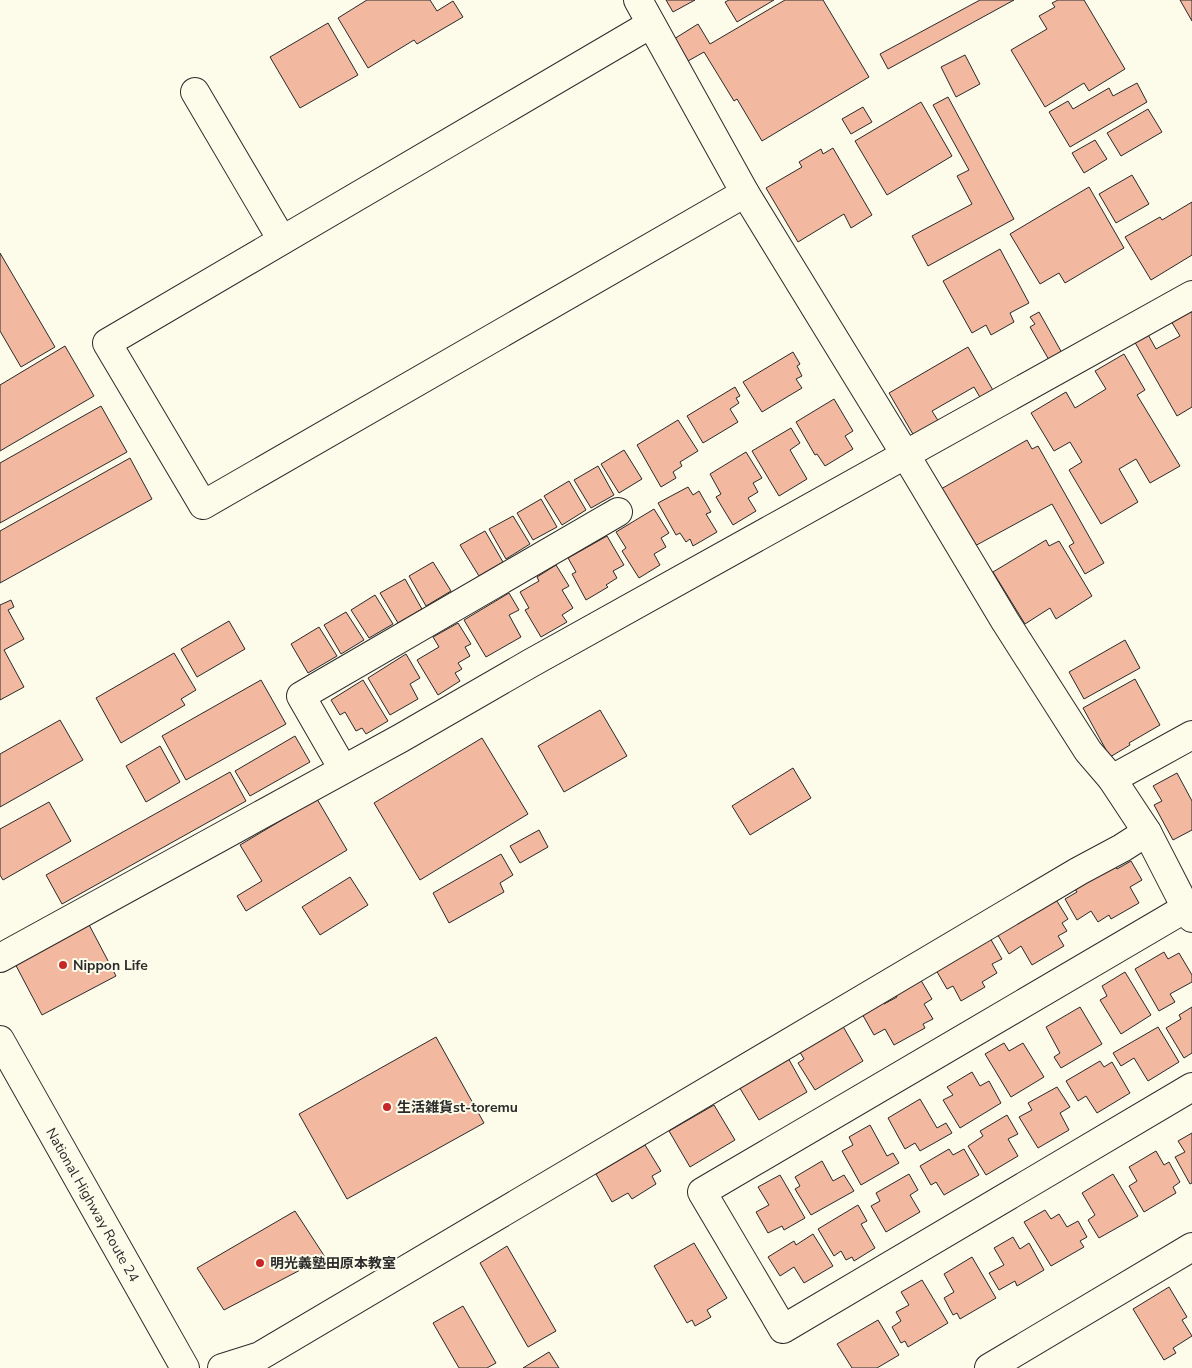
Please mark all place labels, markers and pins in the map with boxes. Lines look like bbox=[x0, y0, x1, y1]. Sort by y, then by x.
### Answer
place label: Nippon Life bbox=[73, 956, 148, 975]
marker: Nippon Life bbox=[57, 959, 69, 971]
place label: 生活雑貨st-toremu bbox=[397, 1098, 518, 1117]
marker: 生活雑貨st-toremu bbox=[381, 1101, 393, 1113]
place label: 明光義塾田原本教室 bbox=[270, 1254, 396, 1273]
marker: 明光義塾田原本教室 bbox=[254, 1257, 266, 1269]

